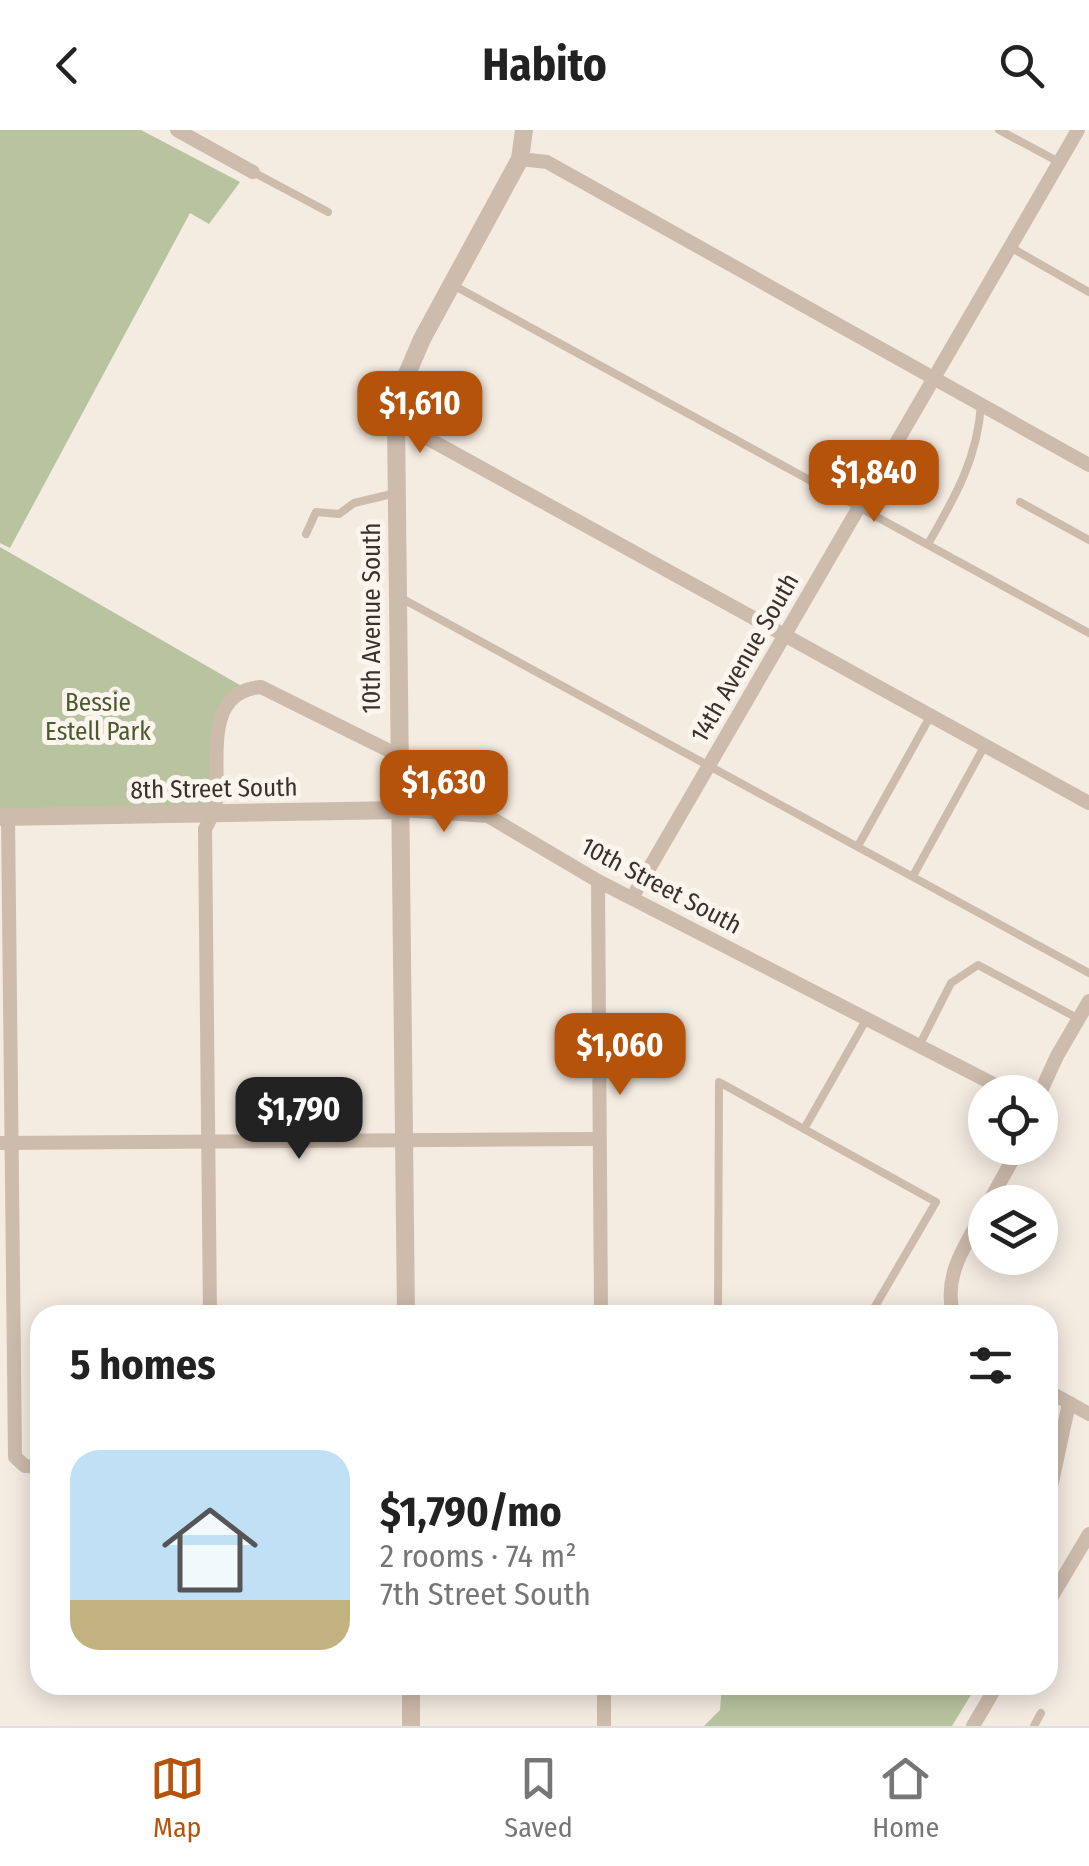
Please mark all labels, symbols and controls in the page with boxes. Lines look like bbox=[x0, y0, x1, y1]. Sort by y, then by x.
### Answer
icon: back bbox=[40, 38, 95, 93]
text: Habito bbox=[482, 38, 607, 92]
icon: search bbox=[994, 38, 1049, 93]
pin: $1,610 bbox=[339, 371, 501, 456]
text: $1,610 bbox=[379, 384, 461, 422]
pin: $1,840 bbox=[793, 440, 955, 525]
text: $1,840 bbox=[831, 453, 917, 491]
street label: 10th Avenue South bbox=[357, 523, 387, 713]
street label: 14th Avenue South bbox=[684, 568, 806, 748]
park label: Bessie Estell Park bbox=[45, 688, 151, 747]
pin: $1,630 bbox=[363, 750, 525, 835]
text: $1,630 bbox=[402, 763, 486, 801]
street label: 8th Street South bbox=[130, 773, 298, 805]
street label: 10th Street South bbox=[576, 831, 746, 941]
pin: $1,060 bbox=[539, 1013, 701, 1098]
text: $1,060 bbox=[577, 1026, 663, 1064]
map controls bbox=[968, 1075, 1058, 1275]
button: locate bbox=[968, 1075, 1058, 1165]
pin: $1,790 bbox=[218, 1077, 380, 1162]
text: $1,790 bbox=[258, 1090, 340, 1128]
button: layers bbox=[968, 1185, 1058, 1275]
icon: filters bbox=[963, 1338, 1018, 1393]
text: 5 homes bbox=[70, 1340, 216, 1390]
text: $1,790/mo bbox=[380, 1487, 562, 1537]
icon: home bbox=[150, 1490, 270, 1610]
text: 2 rooms · 74 m² bbox=[380, 1537, 577, 1575]
text: 7th Street South bbox=[380, 1575, 591, 1613]
tab: Map bbox=[150, 1751, 205, 1844]
tab: Saved bbox=[504, 1751, 573, 1844]
tab: Home bbox=[872, 1751, 939, 1844]

